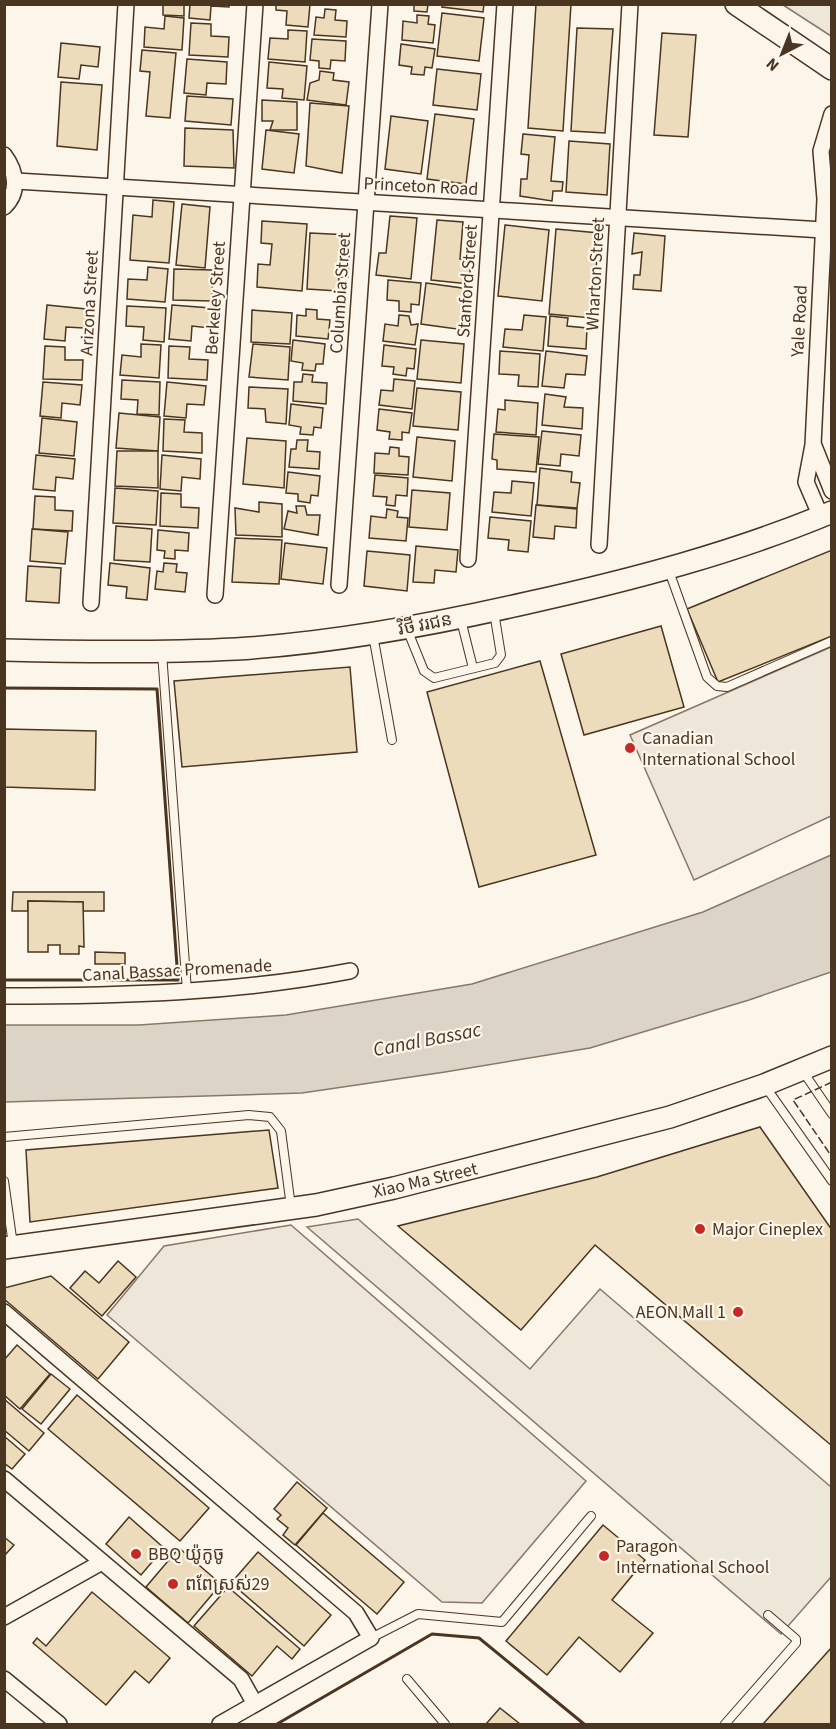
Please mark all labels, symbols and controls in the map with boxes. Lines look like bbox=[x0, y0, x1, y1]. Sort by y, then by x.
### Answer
north arrow bbox=[752, 24, 812, 84]
text: N bbox=[761, 53, 784, 76]
street label: Princeton Road bbox=[363, 171, 479, 202]
street label: Wharton Street bbox=[580, 217, 611, 331]
street label: Stanford Street bbox=[451, 224, 484, 338]
street label: Columbia Street bbox=[324, 232, 357, 355]
street label: Berkeley Street bbox=[199, 240, 232, 356]
street label: Arizona Street bbox=[74, 250, 105, 356]
street label: Yale Road bbox=[785, 284, 814, 359]
street label: វិថី វរជន bbox=[395, 607, 454, 642]
place label: Canadian International School bbox=[642, 726, 795, 772]
marker: Canadian International School bbox=[623, 741, 637, 755]
street label: Canal Bassac Promenade bbox=[82, 953, 273, 988]
water label: Canal Bassac bbox=[371, 1016, 484, 1064]
street label: Xiao Ma Street bbox=[370, 1156, 480, 1205]
place label: Major Cineplex bbox=[712, 1217, 823, 1242]
marker: Major Cineplex bbox=[693, 1222, 707, 1236]
place label: AEON Mall 1 bbox=[636, 1300, 726, 1325]
marker: AEON Mall 1 bbox=[731, 1305, 745, 1319]
place label: Paragon International School bbox=[616, 1534, 769, 1580]
place label: BBQ យ៉ូកូចូ bbox=[148, 1542, 224, 1567]
marker: BBQ យ៉ូកូចូ bbox=[129, 1547, 143, 1561]
marker: Paragon International School bbox=[597, 1549, 611, 1563]
place label: ពពែស្រស់29 bbox=[185, 1572, 270, 1597]
marker: ពពែស្រស់29 bbox=[166, 1577, 180, 1591]

